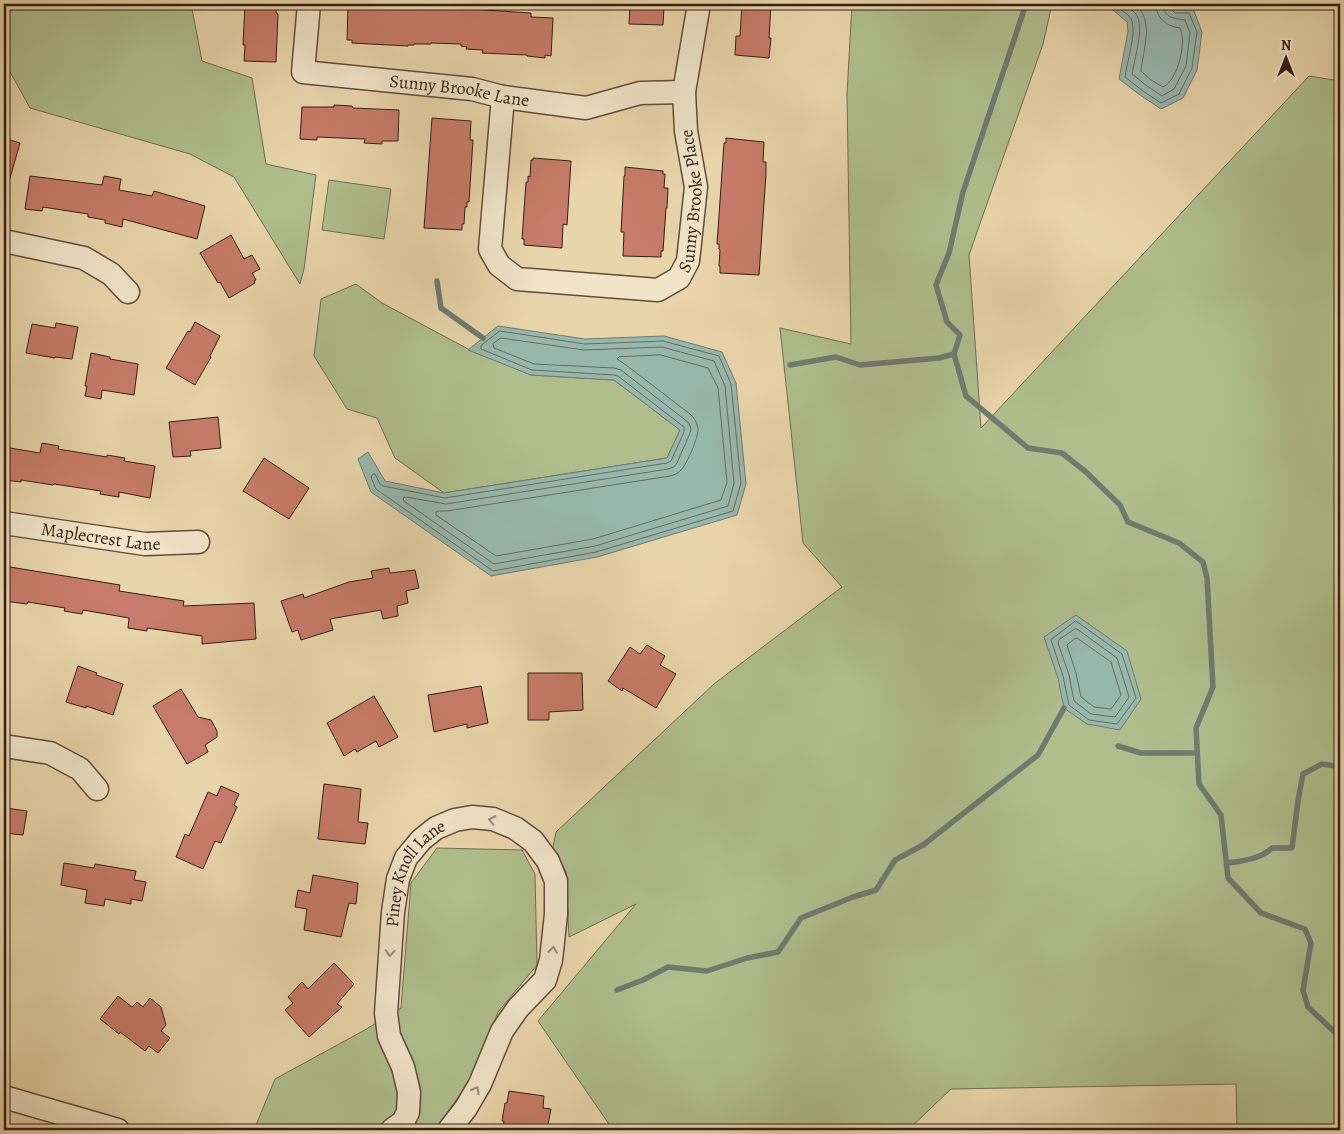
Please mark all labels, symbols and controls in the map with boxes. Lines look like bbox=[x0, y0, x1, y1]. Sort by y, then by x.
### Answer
north arrow bbox=[1262, 32, 1312, 82]
text: N bbox=[1281, 36, 1291, 55]
street label: Sunny Brooke Lane bbox=[388, 69, 531, 112]
street label: Sunny Brooke Place bbox=[672, 128, 708, 277]
street label: Maplecrest Lane bbox=[40, 517, 161, 556]
street label: Piney Knoll Lane bbox=[380, 814, 449, 928]
one-way arrow bbox=[487, 815, 496, 826]
one-way arrow bbox=[547, 945, 558, 953]
one-way arrow bbox=[385, 949, 396, 957]
one-way arrow bbox=[470, 1086, 480, 1095]

